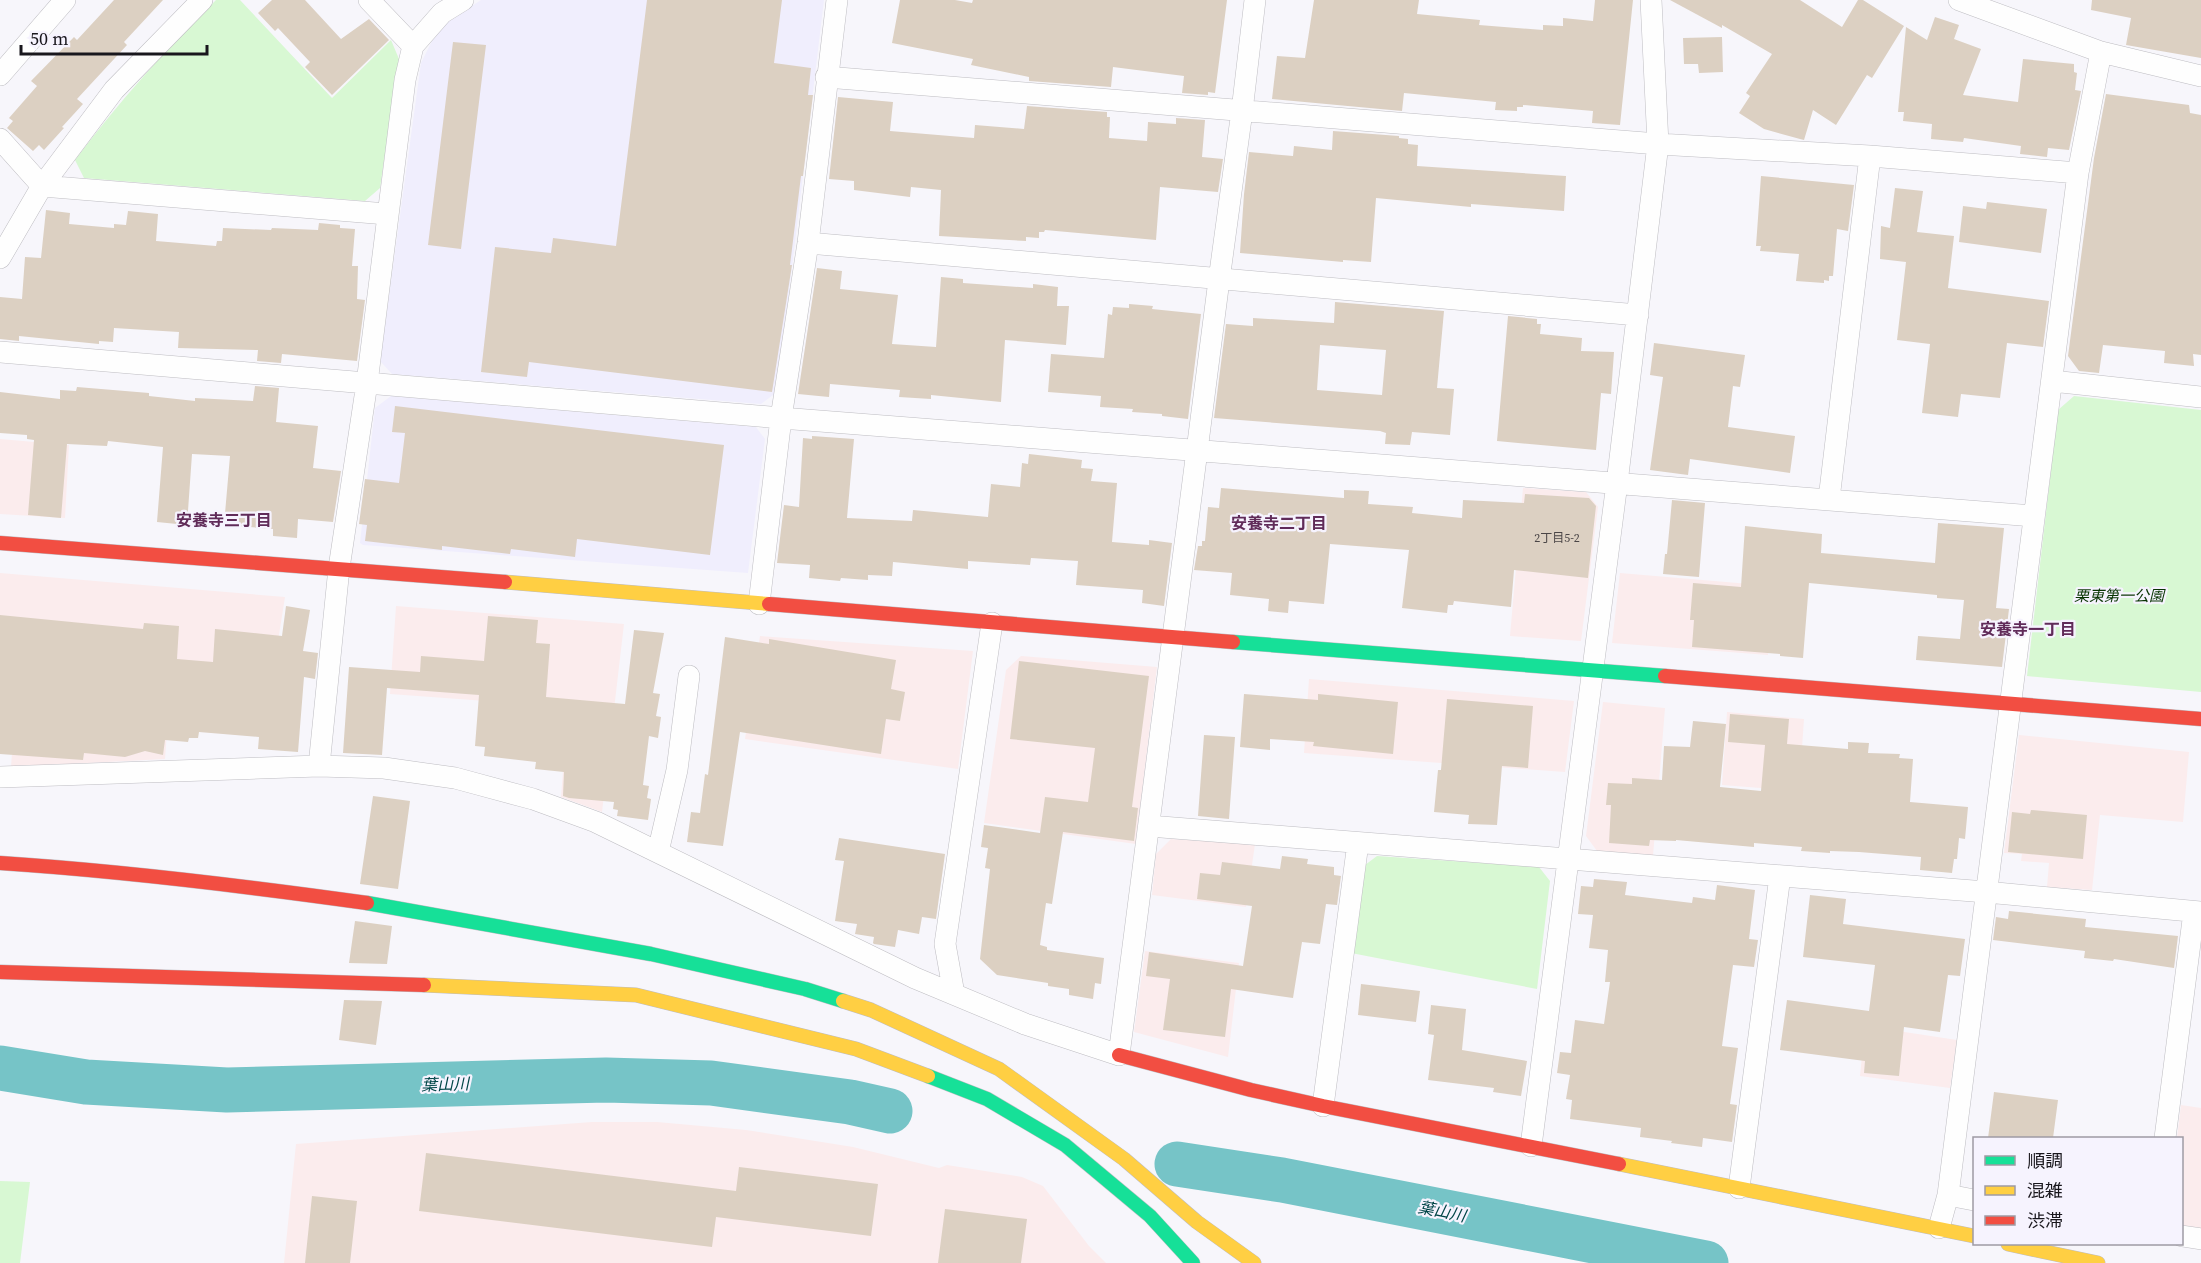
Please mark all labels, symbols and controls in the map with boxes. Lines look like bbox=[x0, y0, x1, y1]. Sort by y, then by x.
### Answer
scale bar bbox=[21, 18, 207, 56]
text: 50 m bbox=[30, 26, 68, 51]
district label: 安養寺三丁目 bbox=[176, 509, 272, 531]
district label: 安養寺二丁目 bbox=[1231, 512, 1327, 534]
house number: 2丁目5-2 bbox=[1534, 530, 1580, 546]
park label: 栗東第一公園 bbox=[2074, 585, 2166, 606]
district label: 安養寺一丁目 bbox=[1980, 618, 2076, 640]
water label: 葉山川 bbox=[421, 1072, 471, 1096]
legend bbox=[1973, 1137, 2183, 1245]
text: 順調 bbox=[2027, 1148, 2063, 1173]
text: 混雑 bbox=[2027, 1178, 2063, 1203]
water label: 葉山川 bbox=[1416, 1196, 1470, 1227]
text: 渋滞 bbox=[2027, 1208, 2063, 1233]

